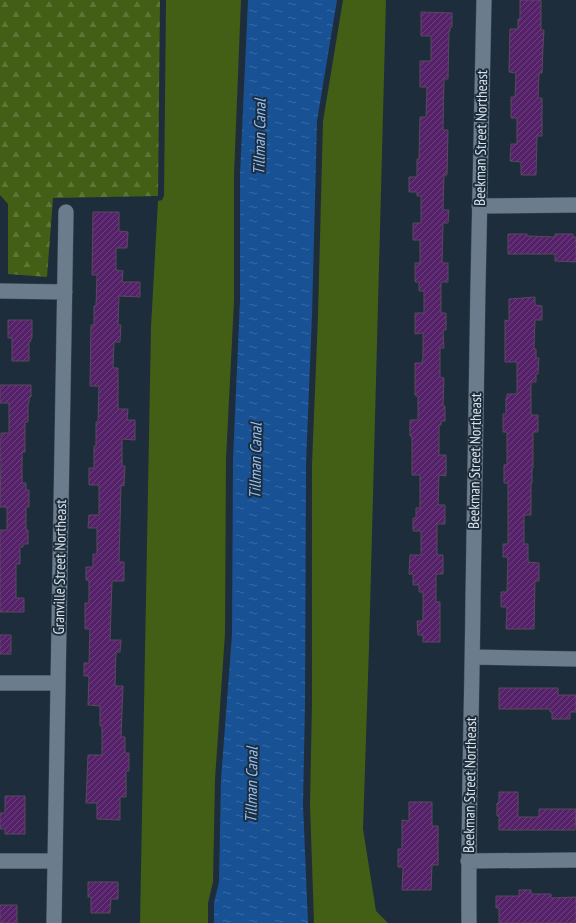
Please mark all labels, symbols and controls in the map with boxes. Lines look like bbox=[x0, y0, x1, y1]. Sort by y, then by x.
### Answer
street label: Beekman Street Northeast bbox=[470, 70, 491, 206]
water label: Tillman Canal bbox=[248, 98, 270, 175]
street label: Beekman Street Northeast bbox=[464, 393, 485, 529]
water label: Tillman Canal bbox=[244, 422, 266, 499]
street label: Granville Street Northeast bbox=[49, 499, 70, 635]
street label: Beekman Street Northeast bbox=[459, 717, 480, 853]
water label: Tillman Canal bbox=[240, 746, 262, 823]

